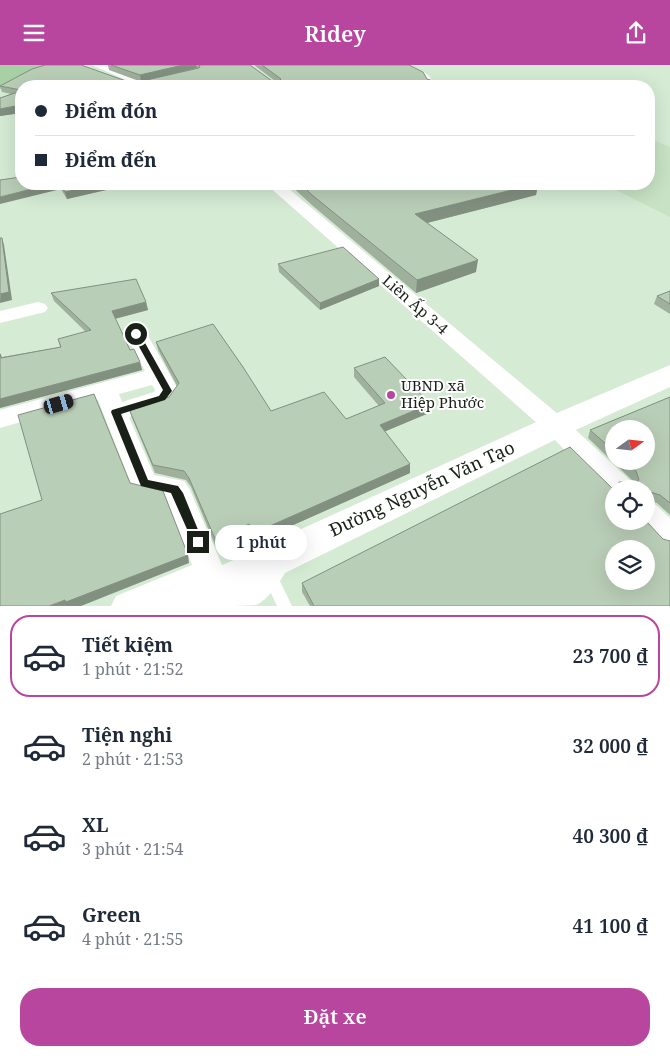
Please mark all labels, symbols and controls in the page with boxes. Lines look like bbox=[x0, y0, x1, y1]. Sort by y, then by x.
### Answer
text: Ridey bbox=[304, 18, 366, 48]
icon: menu bbox=[20, 19, 48, 47]
icon: share bbox=[622, 19, 650, 47]
text: Điểm đón bbox=[65, 98, 157, 124]
text: Điểm đến bbox=[65, 147, 157, 173]
street label: Liên Ấp 3-4 bbox=[379, 270, 453, 339]
route start bbox=[125, 323, 147, 345]
place label: UBND xã Hiệp Phước bbox=[401, 375, 484, 412]
marker: UBND xã Hiệp Phước bbox=[385, 389, 397, 401]
car bbox=[42, 393, 75, 415]
north arrow bbox=[605, 420, 655, 470]
map controls bbox=[605, 420, 655, 590]
street label: Đường Nguyễn Văn Tạo bbox=[325, 435, 518, 542]
button: locate bbox=[605, 480, 655, 530]
callout: 1 phút bbox=[216, 525, 308, 559]
route end bbox=[187, 531, 209, 553]
text: 1 phút bbox=[236, 531, 286, 553]
button: layers bbox=[605, 540, 655, 590]
text: Tiết kiệm bbox=[82, 632, 173, 658]
icon: car bbox=[22, 634, 67, 679]
text: 23 700 ₫ bbox=[573, 643, 648, 669]
text: 1 phút · 21:52 bbox=[82, 658, 184, 680]
text: Tiện nghi bbox=[82, 722, 172, 748]
icon: car bbox=[22, 724, 67, 769]
text: 32 000 ₫ bbox=[573, 733, 648, 759]
text: 2 phút · 21:53 bbox=[82, 748, 184, 770]
text: XL bbox=[82, 812, 108, 838]
icon: car bbox=[22, 814, 67, 859]
text: 40 300 ₫ bbox=[573, 823, 648, 849]
text: 3 phút · 21:54 bbox=[82, 838, 184, 860]
text: Green bbox=[82, 902, 141, 928]
icon: car bbox=[22, 904, 67, 949]
text: 41 100 ₫ bbox=[573, 913, 648, 939]
text: 4 phút · 21:55 bbox=[82, 928, 184, 950]
button: Đặt xe bbox=[20, 988, 650, 1046]

